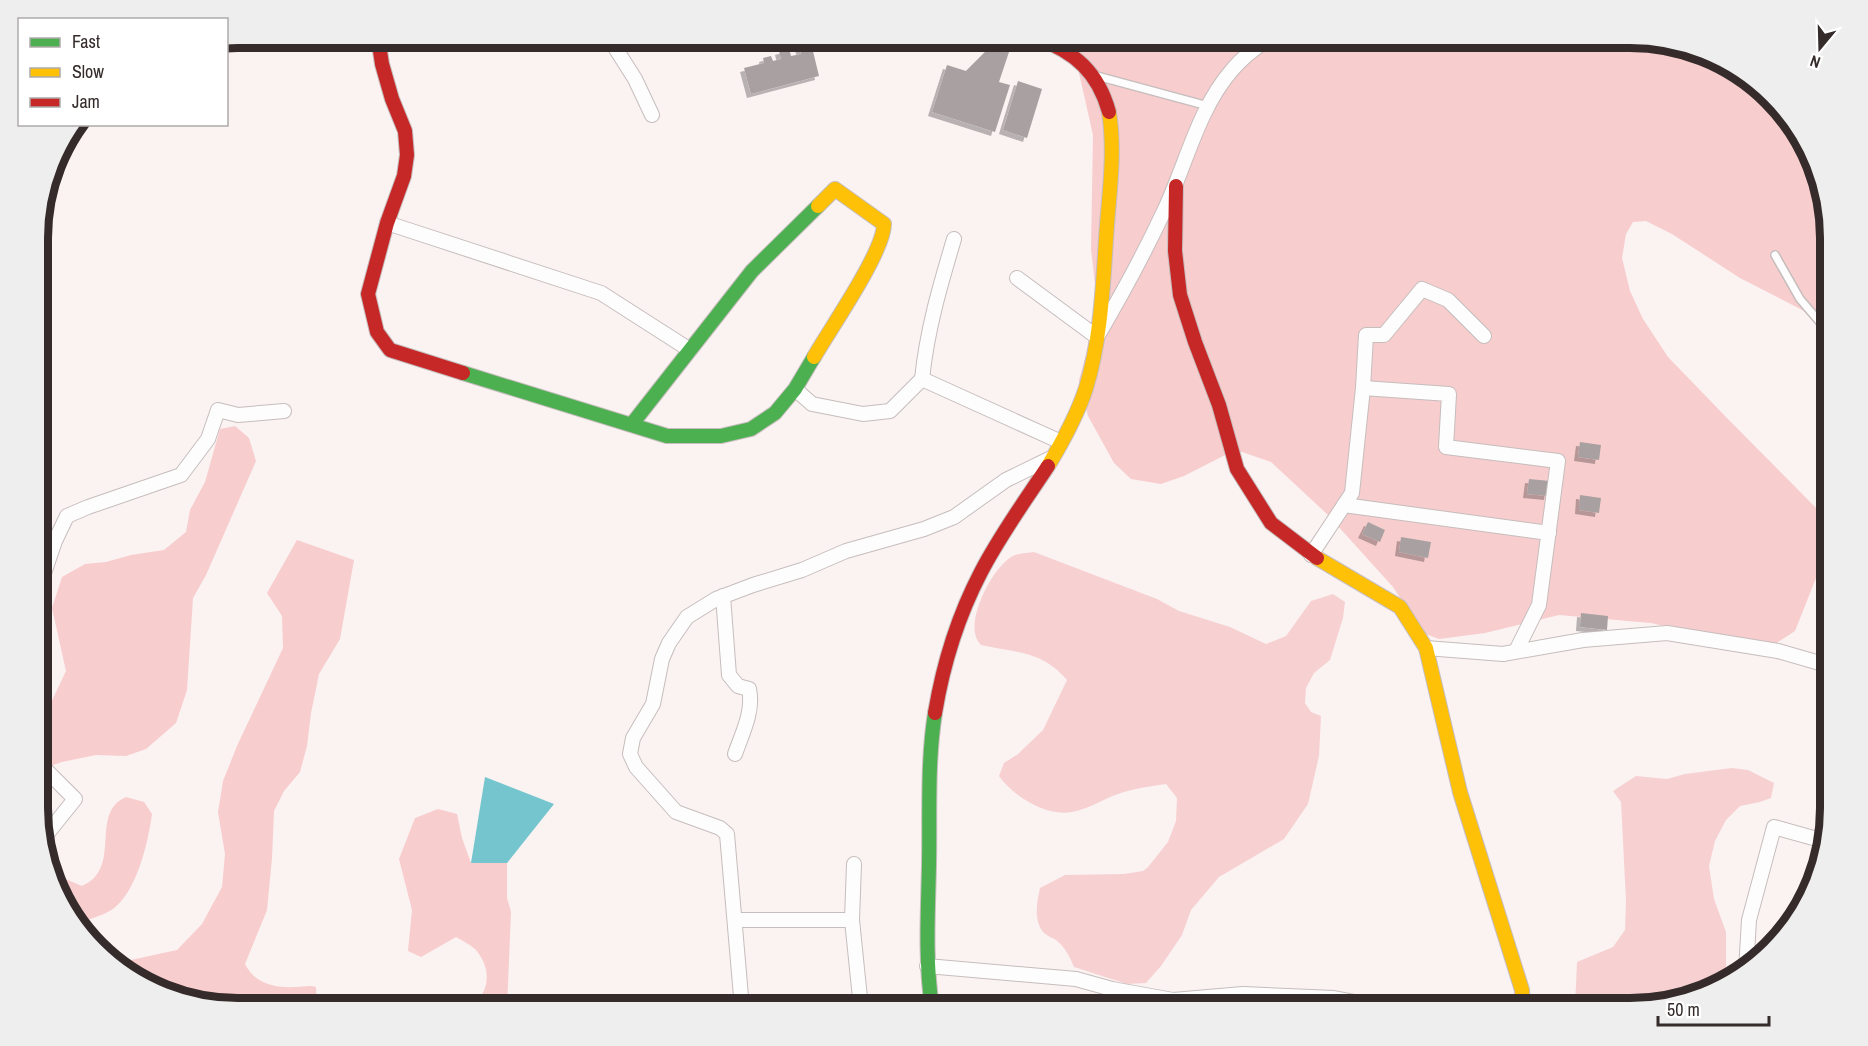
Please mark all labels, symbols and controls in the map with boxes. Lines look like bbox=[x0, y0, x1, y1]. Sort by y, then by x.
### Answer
legend bbox=[18, 18, 228, 126]
north arrow bbox=[1790, 18, 1850, 78]
text: Fast bbox=[72, 29, 100, 54]
text: N bbox=[1807, 50, 1823, 74]
text: Slow bbox=[72, 59, 104, 84]
text: Jam bbox=[72, 89, 100, 114]
scale bar bbox=[1658, 989, 1769, 1027]
text: 50 m bbox=[1667, 997, 1700, 1022]

